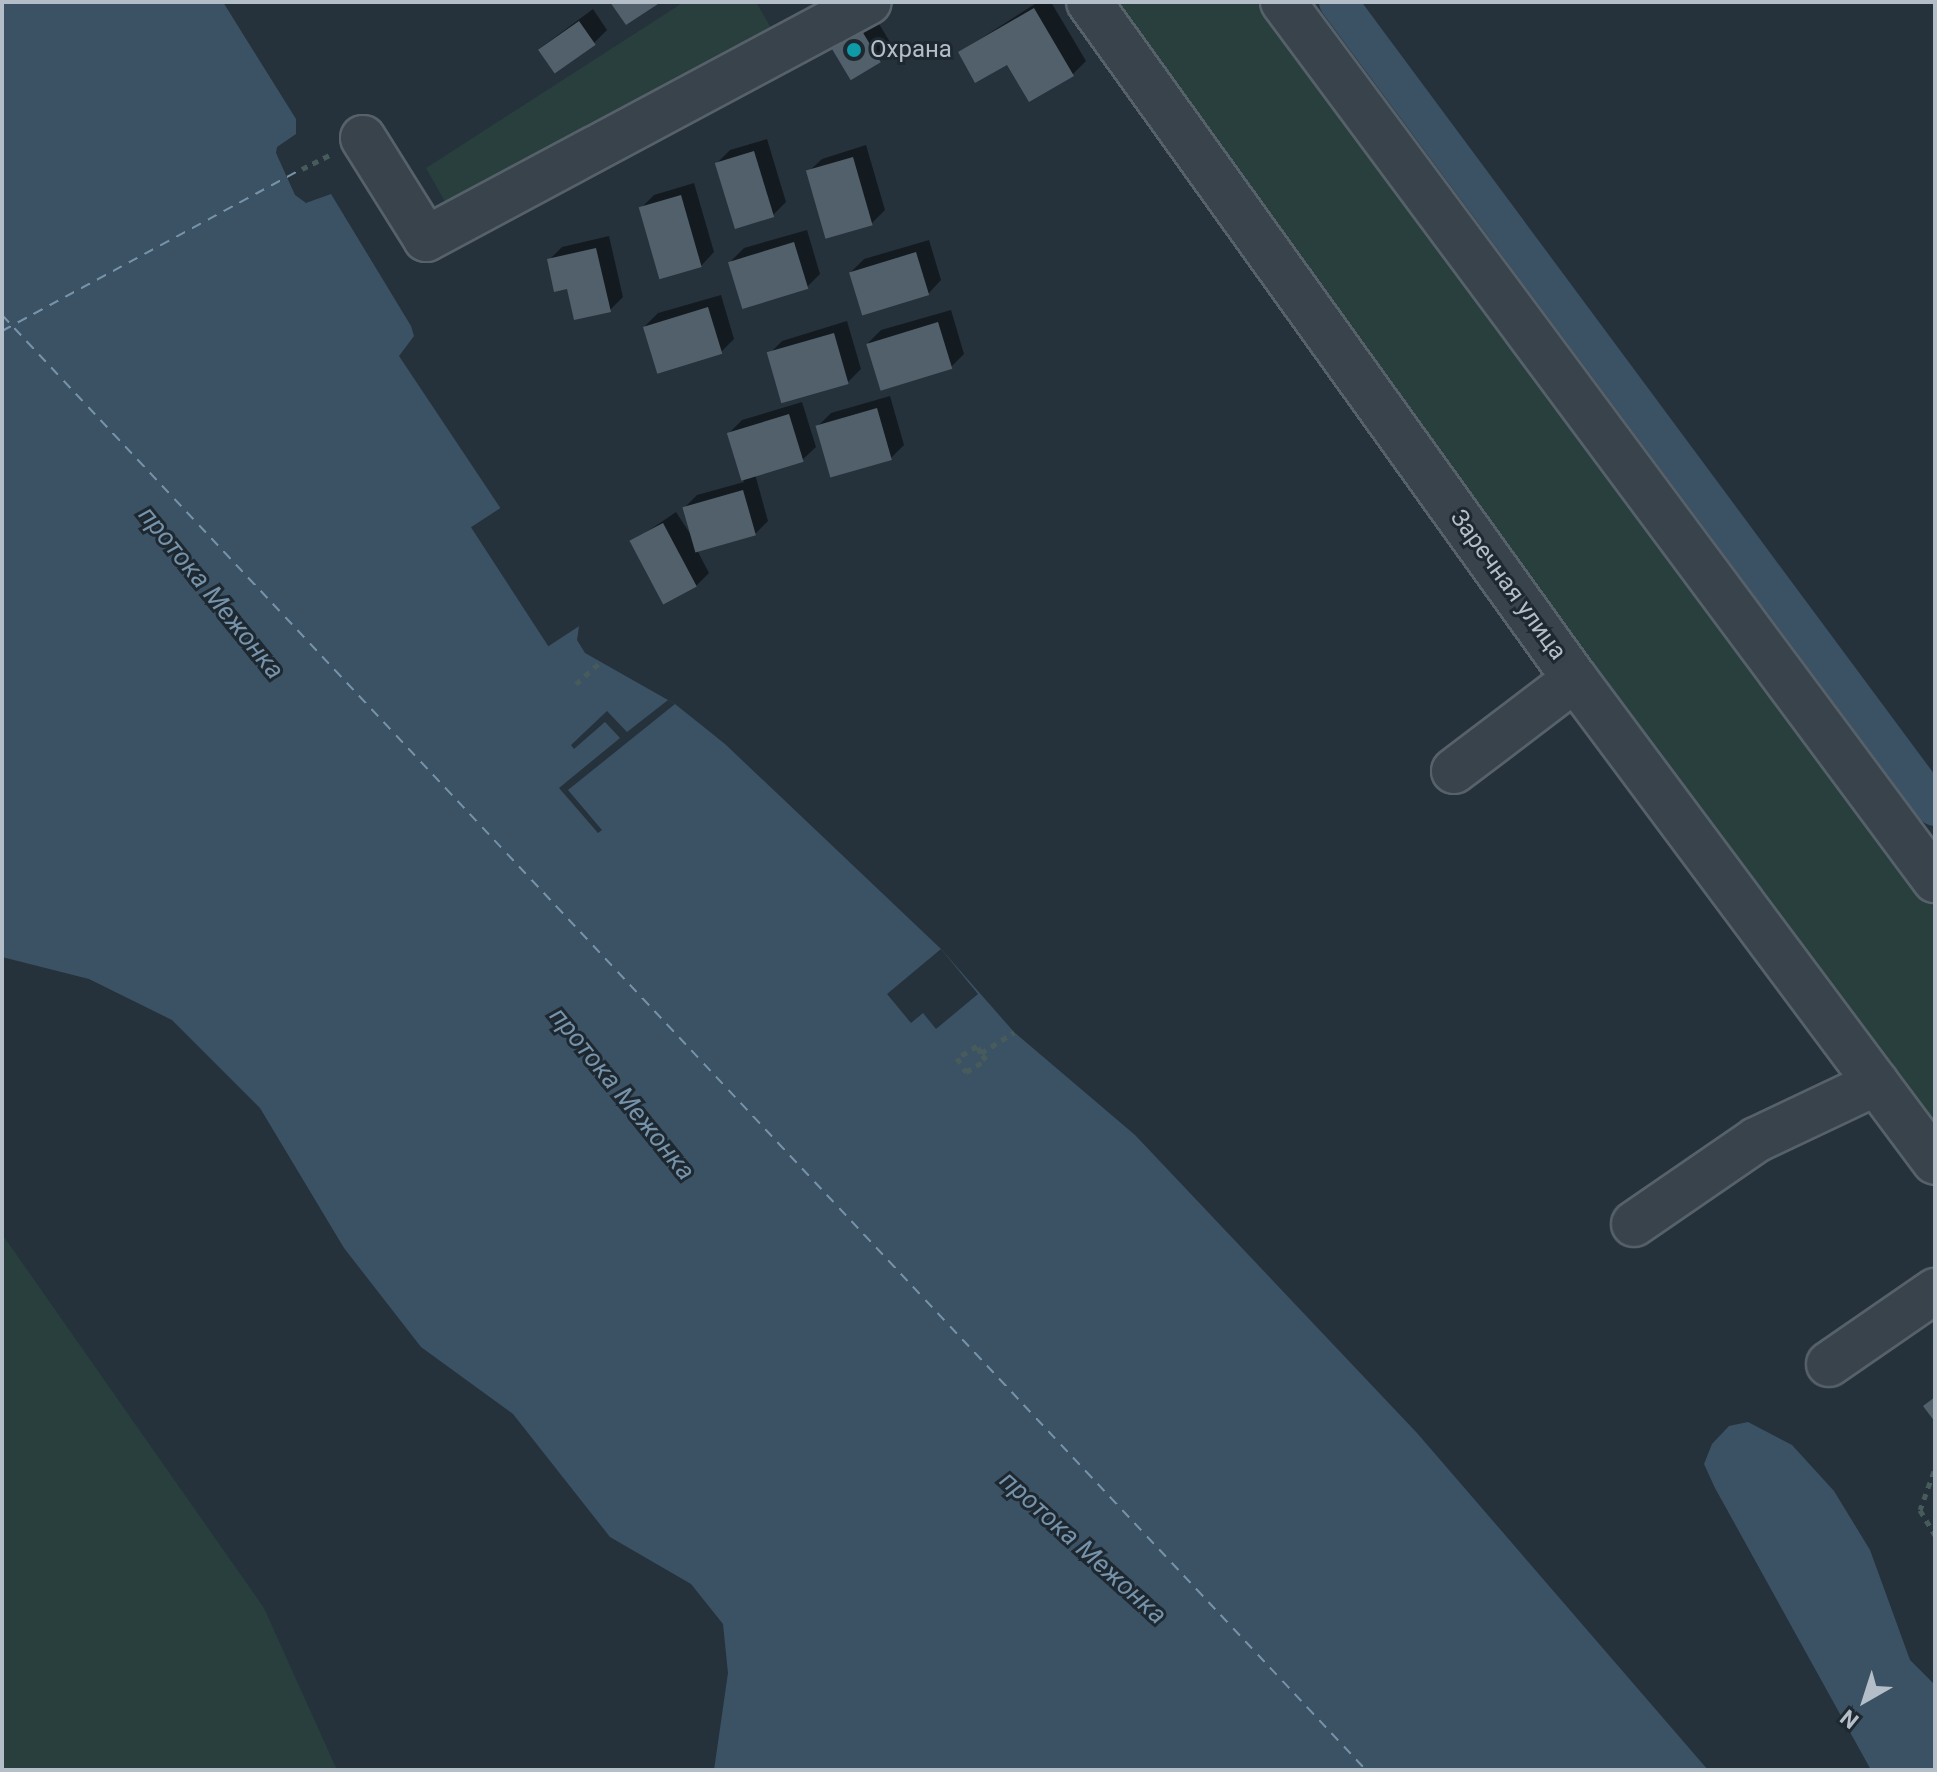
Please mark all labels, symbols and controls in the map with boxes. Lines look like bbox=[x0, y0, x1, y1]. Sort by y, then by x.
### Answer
place label: Охрана bbox=[870, 36, 952, 64]
marker: Охрана bbox=[845, 41, 863, 59]
water label: протока Межонка bbox=[132, 500, 290, 686]
street label: Заречная улица bbox=[1444, 504, 1572, 666]
water label: протока Межонка bbox=[543, 1001, 701, 1187]
water label: протока Межонка bbox=[993, 1465, 1173, 1631]
north arrow bbox=[1825, 1660, 1905, 1740]
text: N bbox=[1836, 1704, 1863, 1734]

